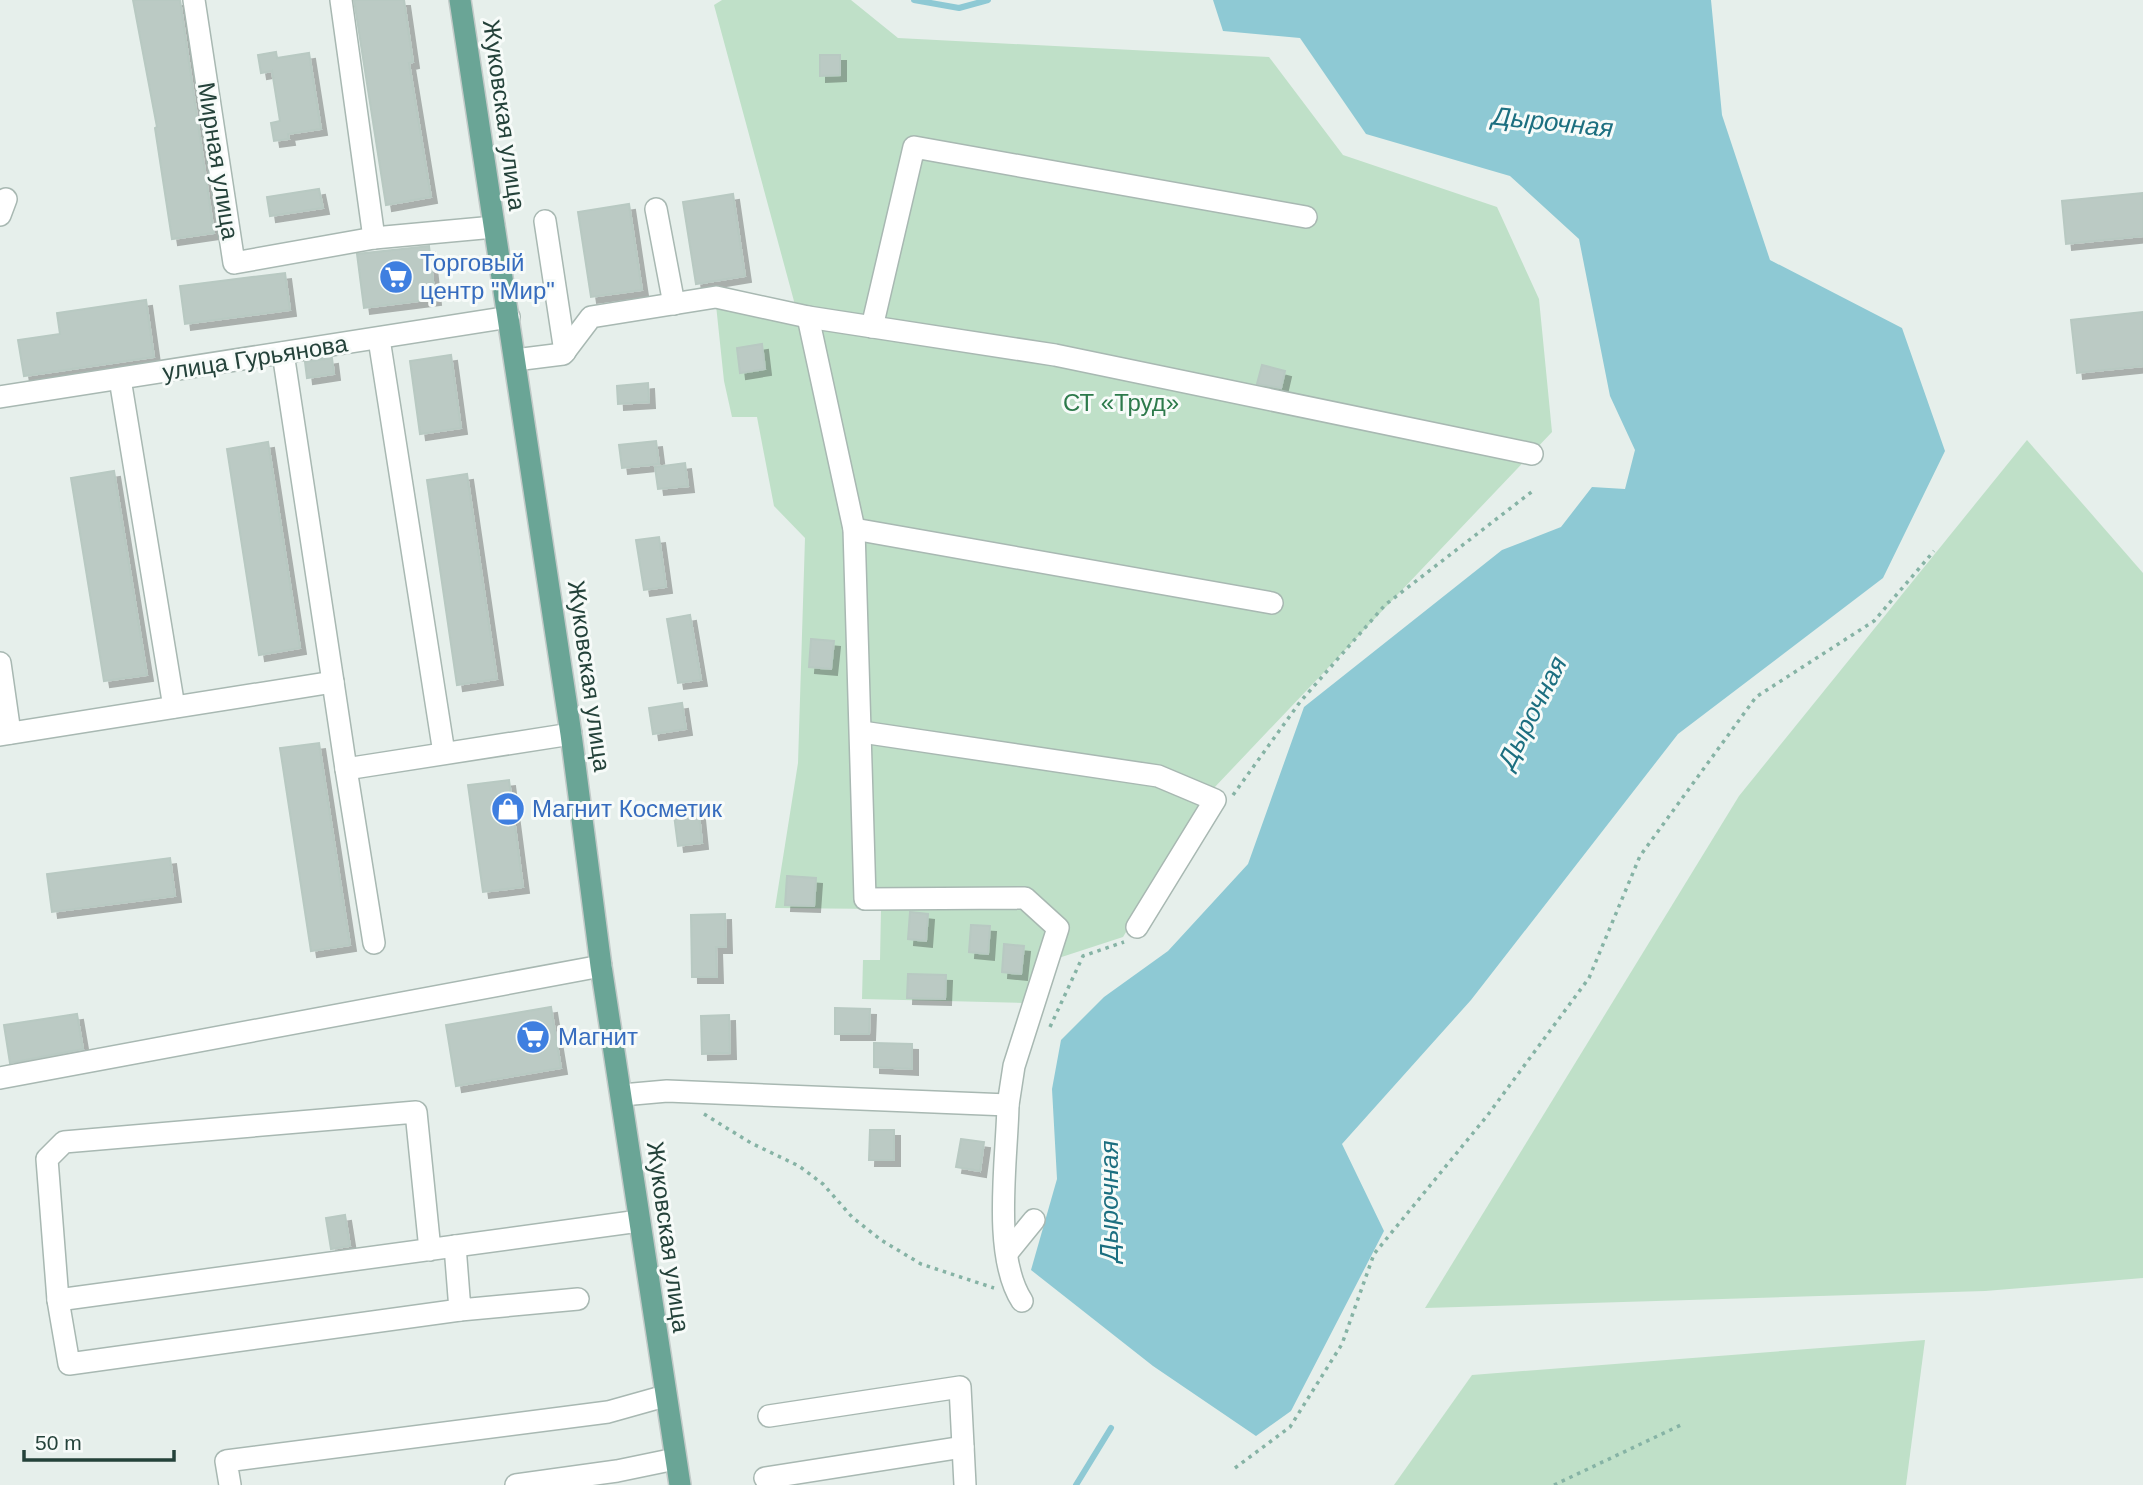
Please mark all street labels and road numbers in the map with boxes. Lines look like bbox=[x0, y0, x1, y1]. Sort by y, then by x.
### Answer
street label: Жуковская улица bbox=[478, 18, 531, 213]
street label: Мирная улица bbox=[193, 80, 244, 242]
street label: улица Гурьянова bbox=[160, 329, 350, 385]
street label: Жуковская улица bbox=[563, 579, 616, 774]
street label: Жуковская улица bbox=[642, 1140, 695, 1335]

